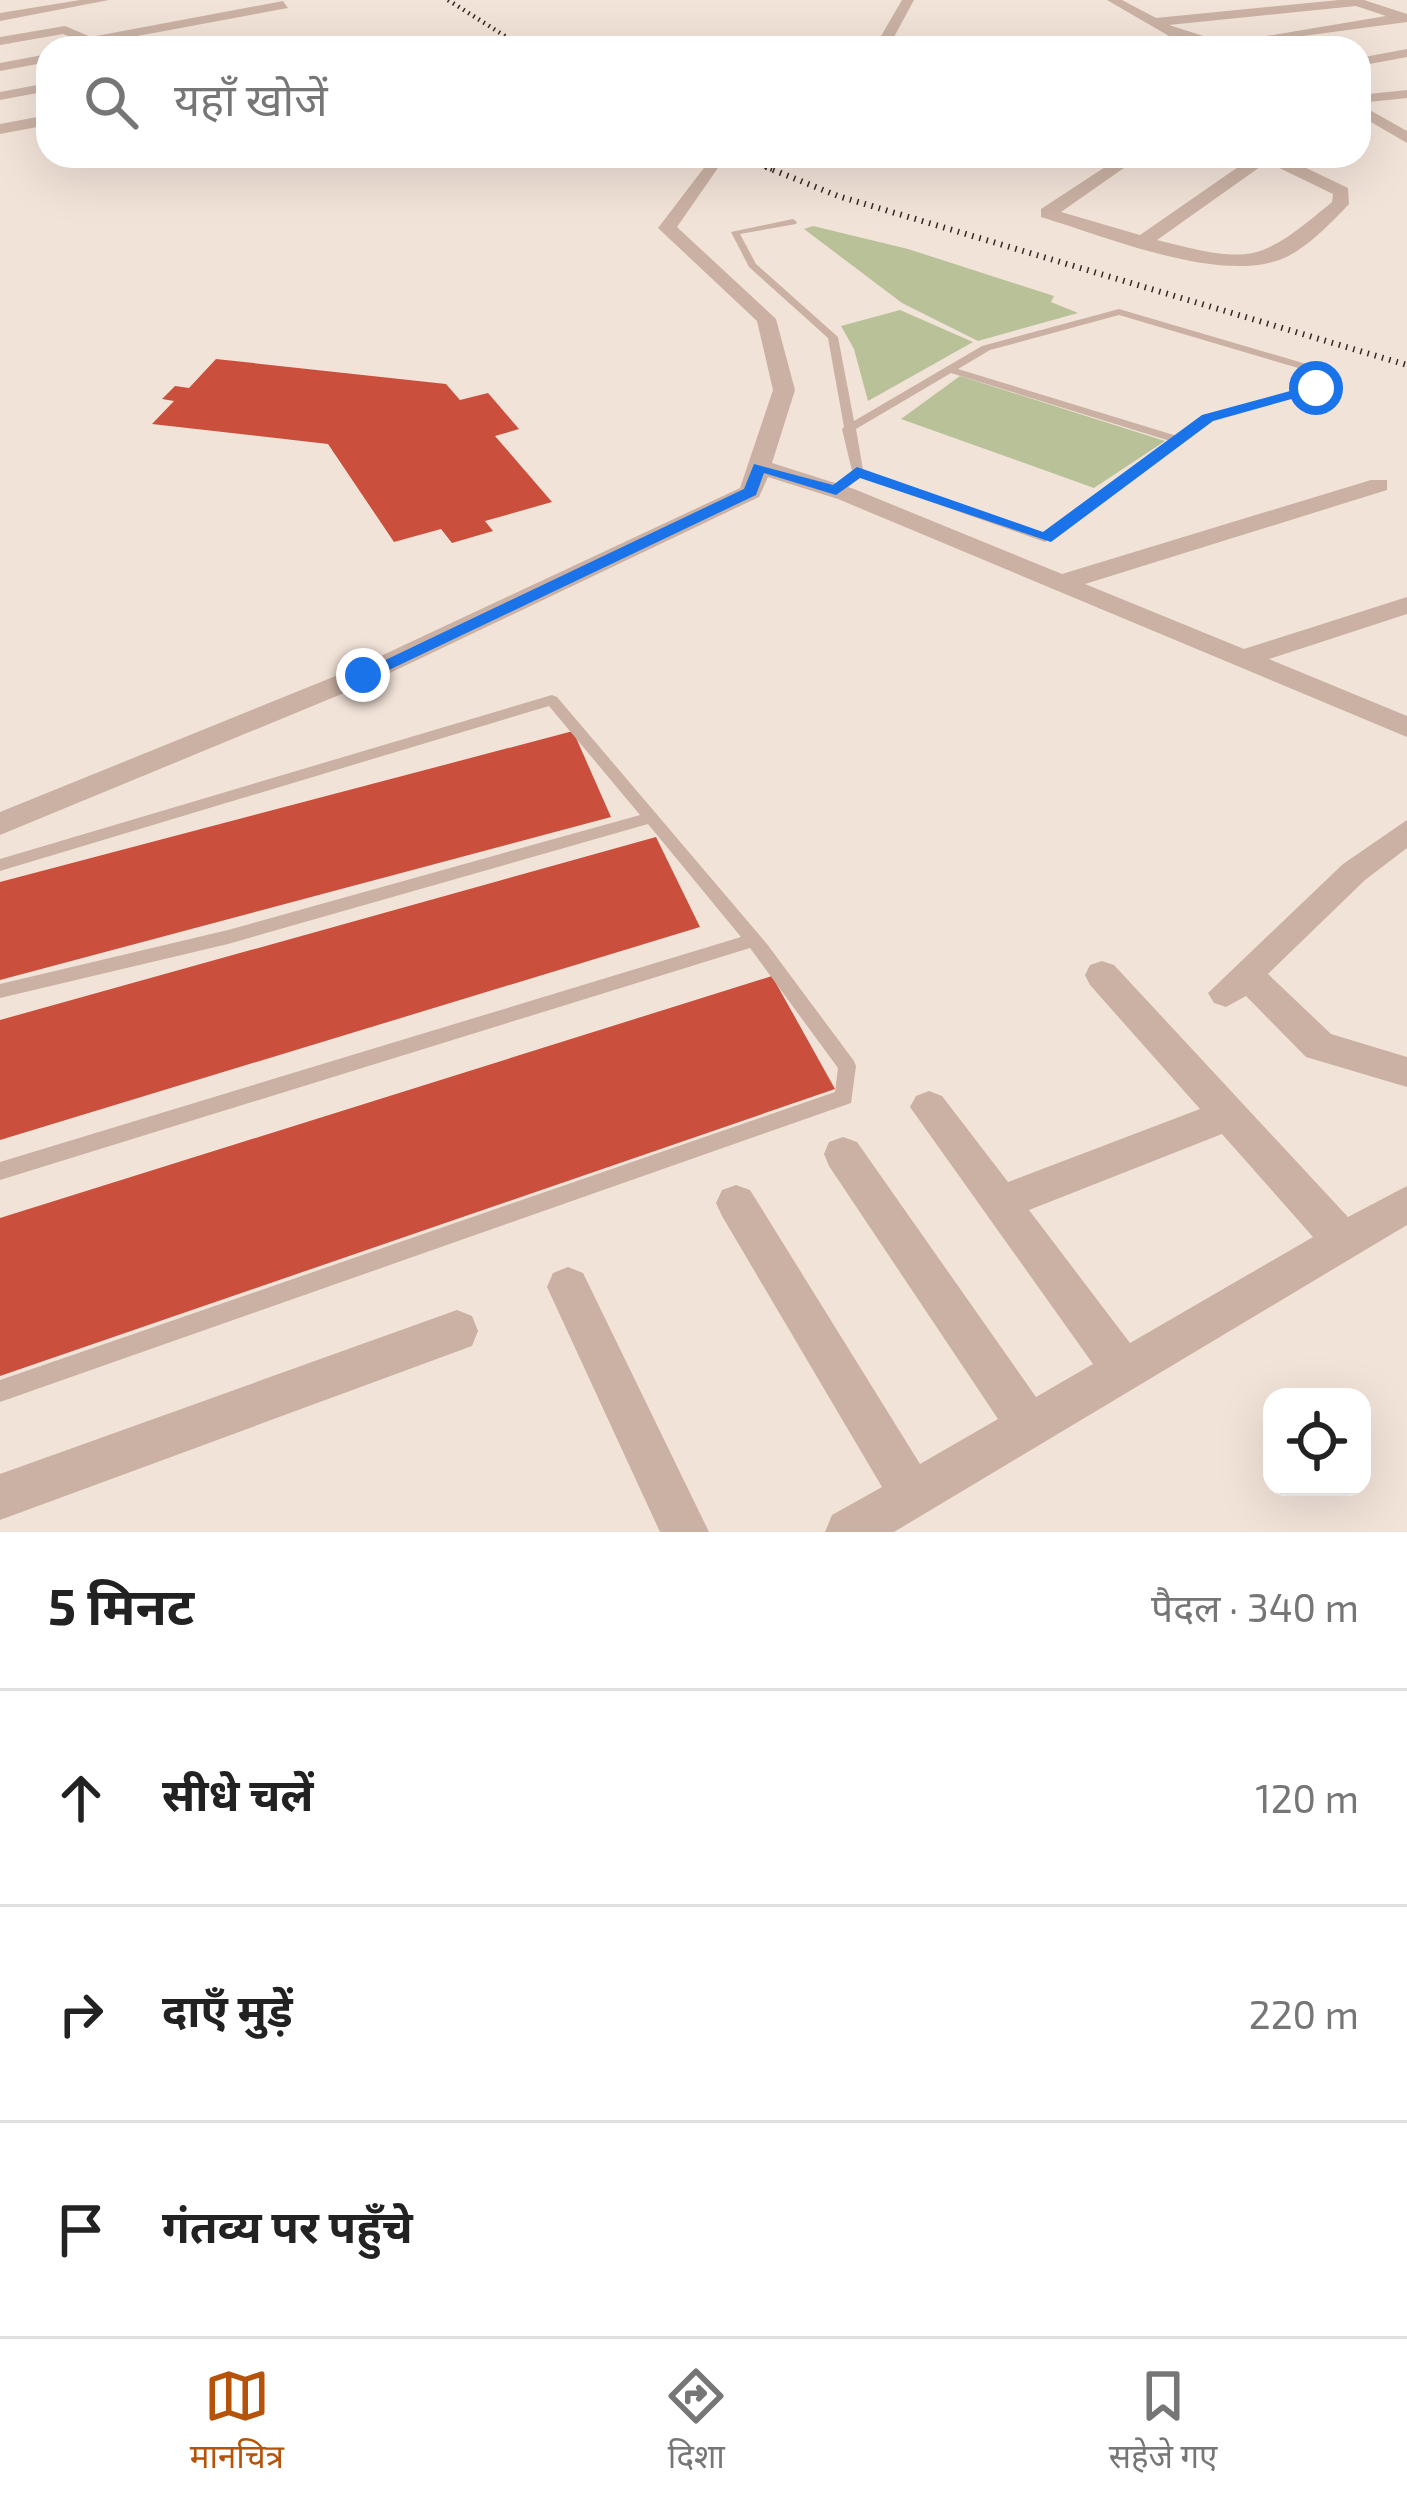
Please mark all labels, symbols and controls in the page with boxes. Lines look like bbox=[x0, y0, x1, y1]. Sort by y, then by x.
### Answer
search box bbox=[36, 36, 1371, 168]
icon: search bbox=[78, 69, 144, 135]
text: यहाँ खोजें bbox=[174, 71, 328, 125]
route start bbox=[1289, 361, 1343, 415]
route end bbox=[336, 648, 390, 702]
map controls bbox=[1263, 1388, 1371, 1496]
button: locate bbox=[1263, 1388, 1371, 1496]
text: 5 मिनट bbox=[48, 1574, 194, 1635]
text: पैदल · 340 m bbox=[1151, 1583, 1359, 1630]
icon: ahead bbox=[48, 1765, 114, 1831]
text: सीधे चलें bbox=[162, 1766, 314, 1820]
text: 120 m bbox=[1255, 1774, 1359, 1821]
icon: right bbox=[48, 1981, 114, 2047]
text: दाएँ मुड़ें bbox=[162, 1982, 293, 2036]
text: 220 m bbox=[1249, 1990, 1359, 2037]
icon: arrive bbox=[48, 2197, 114, 2263]
text: गंतव्य पर पहुँचे bbox=[162, 2198, 413, 2252]
tab: मानचित्र bbox=[190, 2363, 284, 2481]
tab: दिशा bbox=[663, 2363, 729, 2481]
tab: सहेजे गए bbox=[1109, 2363, 1217, 2481]

